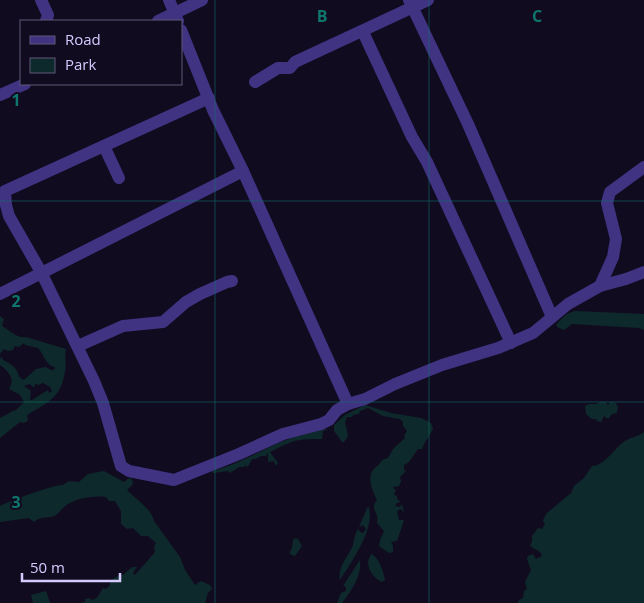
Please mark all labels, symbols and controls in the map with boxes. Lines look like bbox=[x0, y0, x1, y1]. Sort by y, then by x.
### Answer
text: B bbox=[317, 5, 327, 27]
text: C bbox=[532, 5, 542, 27]
legend bbox=[20, 20, 182, 85]
text: Road bbox=[65, 29, 101, 49]
text: Park bbox=[65, 54, 96, 74]
text: 1 bbox=[11, 89, 21, 111]
text: 2 bbox=[11, 290, 21, 312]
text: 3 bbox=[11, 491, 21, 513]
scale bar bbox=[22, 550, 120, 582]
text: 50 m bbox=[30, 557, 65, 577]

